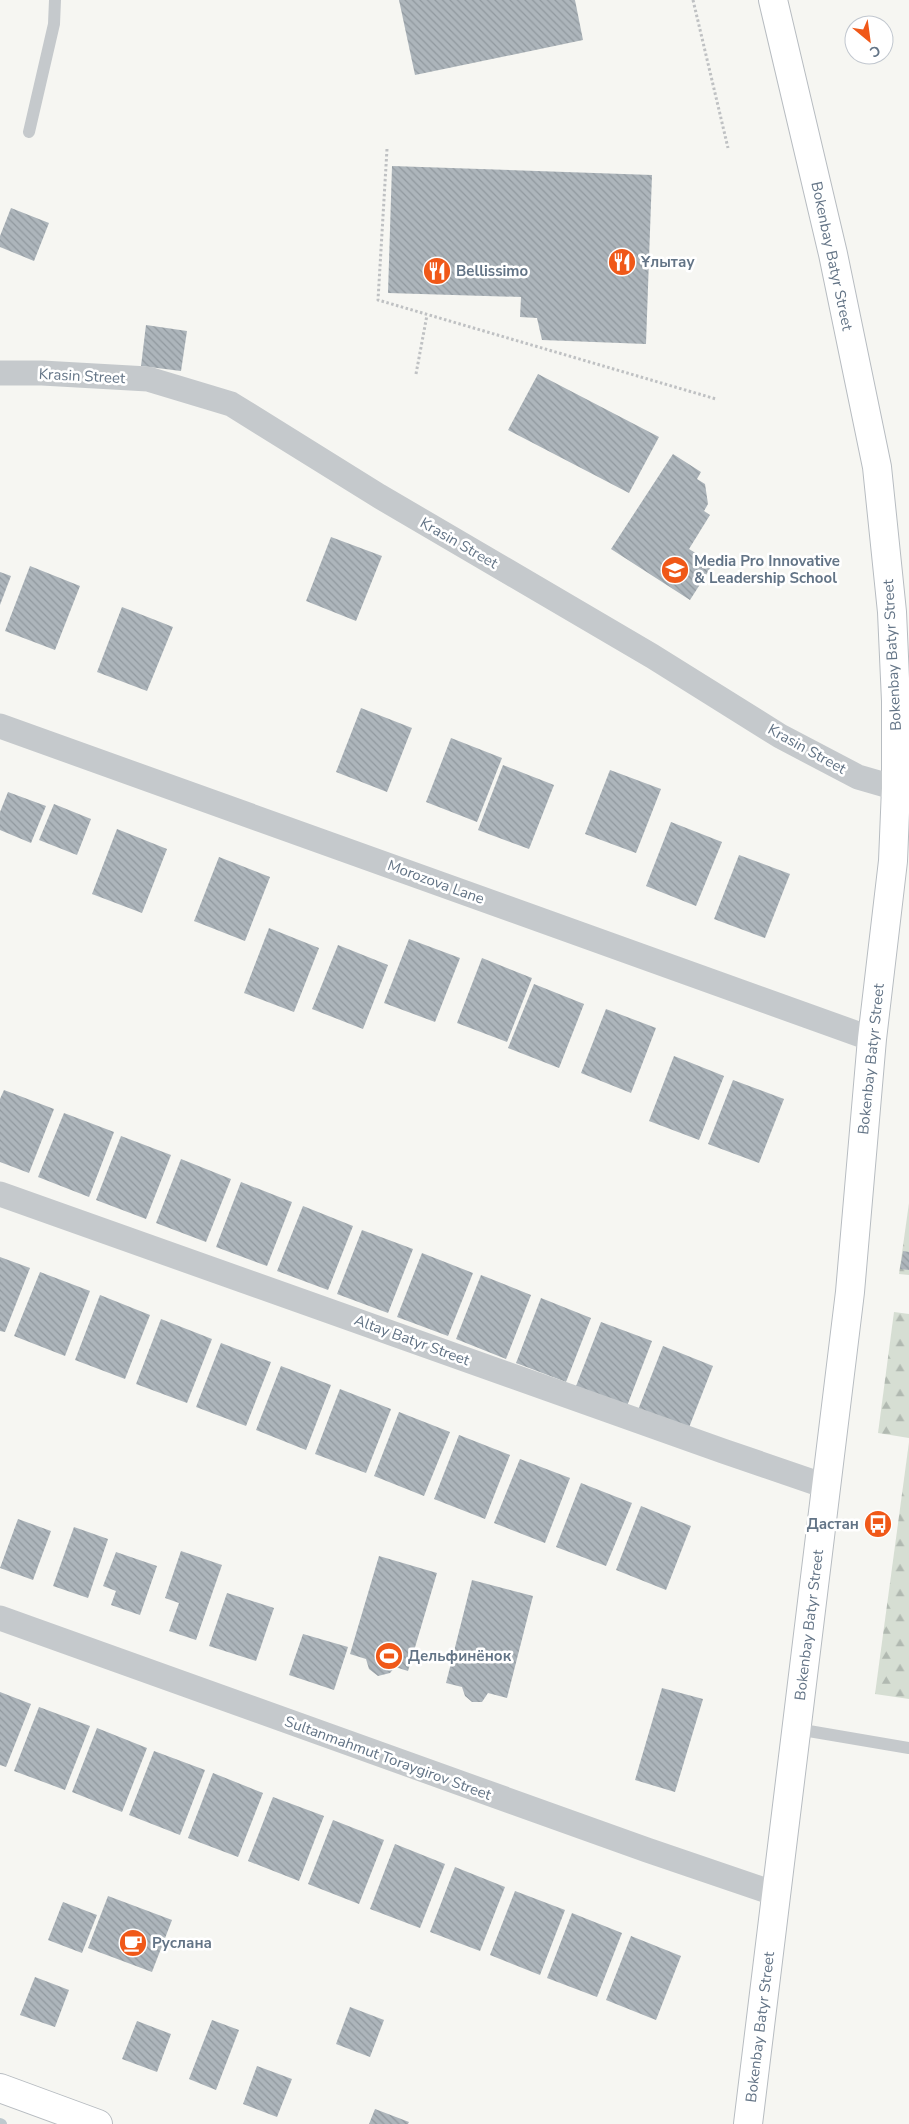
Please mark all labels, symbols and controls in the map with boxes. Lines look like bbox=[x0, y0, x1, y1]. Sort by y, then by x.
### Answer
north arrow bbox=[844, 15, 894, 65]
text: С bbox=[866, 40, 884, 62]
street label: Bokenbay Batyr Street bbox=[806, 180, 858, 333]
restaurant icon: Ұлытау bbox=[607, 247, 637, 277]
place label: Ұлытау bbox=[640, 252, 695, 272]
restaurant icon: Bellissimo bbox=[422, 256, 452, 286]
place label: Bellissimo bbox=[456, 261, 528, 281]
street label: Krasin Street bbox=[38, 364, 127, 388]
street label: Krasin Street bbox=[416, 513, 502, 574]
place label: Media Pro Innovative & Leadership School bbox=[694, 551, 840, 588]
school or university icon: Media Pro Innovative & Leadership School bbox=[660, 555, 690, 585]
street label: Bokenbay Batyr Street bbox=[878, 578, 906, 731]
street label: Krasin Street bbox=[764, 719, 850, 779]
street label: Morozova Lane bbox=[385, 855, 487, 909]
street label: Bokenbay Batyr Street bbox=[853, 982, 889, 1136]
street label: Altay Batyr Street bbox=[352, 1310, 473, 1370]
bus stop icon: Дастан bbox=[863, 1509, 893, 1539]
place label: Дастан bbox=[807, 1514, 859, 1534]
street label: Bokenbay Batyr Street bbox=[790, 1548, 828, 1702]
sports icon: Дельфинёнок bbox=[374, 1641, 404, 1671]
place label: Дельфинёнок bbox=[408, 1646, 512, 1666]
street label: Sultanmahmut Toraygirov Street bbox=[282, 1711, 495, 1805]
cafe icon: Руслана bbox=[118, 1928, 148, 1958]
place label: Руслана bbox=[152, 1933, 212, 1953]
street label: Bokenbay Batyr Street bbox=[741, 1950, 779, 2104]

